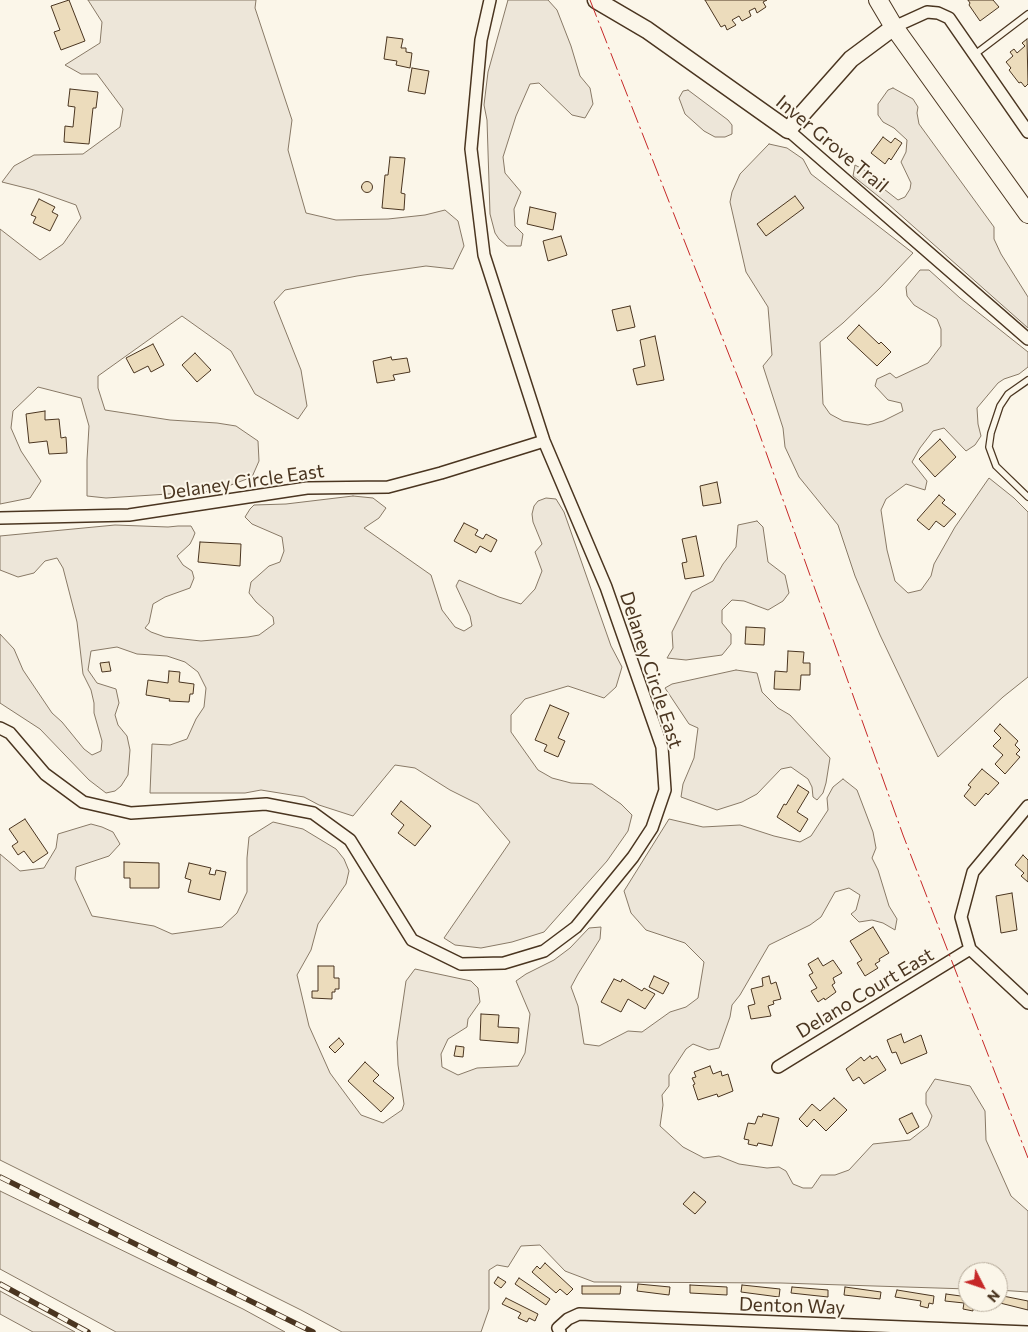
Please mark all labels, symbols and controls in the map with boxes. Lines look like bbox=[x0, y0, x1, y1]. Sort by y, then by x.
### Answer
street label: Inver Grove Trail bbox=[771, 90, 893, 198]
street label: Delaney Circle East bbox=[160, 459, 326, 505]
street label: Delaney Circle East bbox=[615, 589, 687, 751]
street label: Delano Court East bbox=[792, 943, 938, 1043]
north arrow bbox=[958, 1262, 1008, 1312]
text: N bbox=[984, 1287, 1004, 1306]
street label: Denton Way bbox=[738, 1293, 846, 1319]

